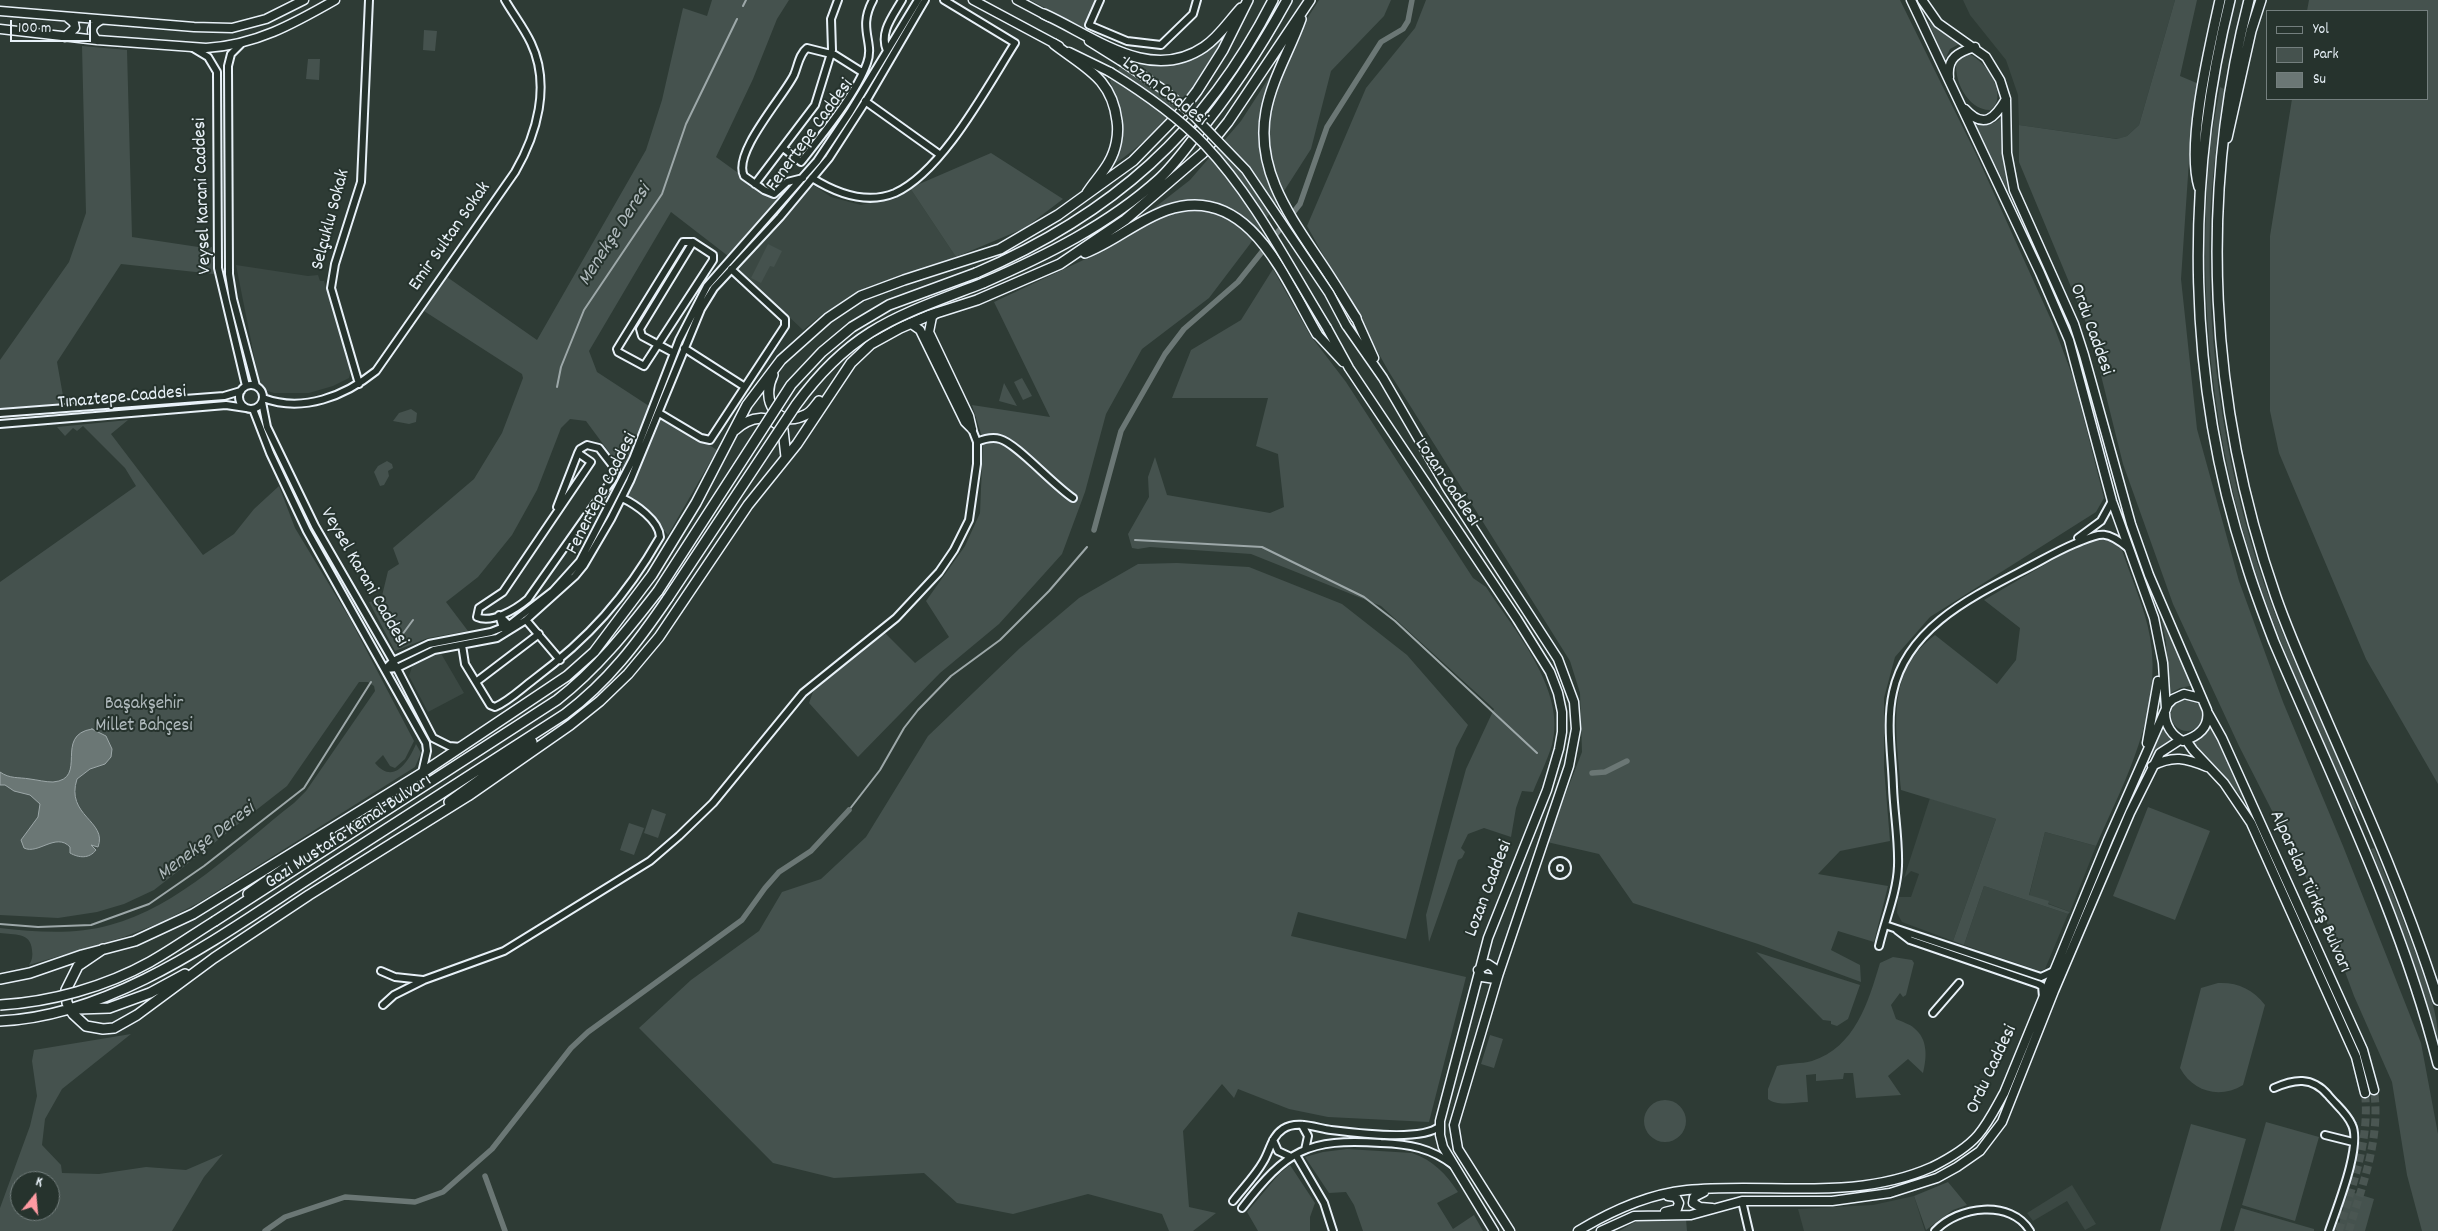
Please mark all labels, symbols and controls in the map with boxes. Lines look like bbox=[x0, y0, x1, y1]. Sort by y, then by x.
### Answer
scale bar bbox=[12, 10, 94, 42]
legend bbox=[2266, 10, 2428, 100]
text: 100 m bbox=[18, 18, 51, 40]
text: Yol bbox=[2313, 19, 2329, 41]
text: Park bbox=[2313, 44, 2339, 66]
street label: Lozan Caddesi bbox=[1117, 53, 1211, 133]
text: Su bbox=[2313, 69, 2326, 91]
street label: Fenertepe Caddesi bbox=[762, 75, 860, 197]
street label: Veysel Karani Caddesi bbox=[190, 117, 218, 275]
street label: Selçuklu Sokak bbox=[308, 167, 356, 273]
street label: Emir Sultan Sokak bbox=[405, 178, 497, 296]
water label: Menekşe Deresi bbox=[574, 181, 658, 291]
street label: Ordu Caddesi bbox=[2063, 281, 2117, 379]
street label: Tınaztepe Caddesi bbox=[57, 382, 187, 416]
street label: Fenertepe Caddesi bbox=[562, 429, 644, 559]
street label: Lozan Caddesi bbox=[1408, 435, 1484, 531]
street label: Veysel Karani Caddesi bbox=[314, 504, 412, 652]
park label: Başakşehir Millet Bahçesi bbox=[95, 694, 193, 738]
street label: Gazi Mustafa Kemal Bulvarı bbox=[262, 771, 436, 895]
water label: Menekşe Deresi bbox=[153, 798, 261, 888]
street label: Alparslan Türkeş Bulvarı bbox=[2263, 808, 2355, 976]
street label: Lozan Caddesi bbox=[1461, 838, 1519, 940]
street label: Ordu Caddesi bbox=[1963, 1022, 2023, 1118]
north arrow bbox=[10, 1171, 60, 1221]
text: K bbox=[33, 1172, 45, 1193]

